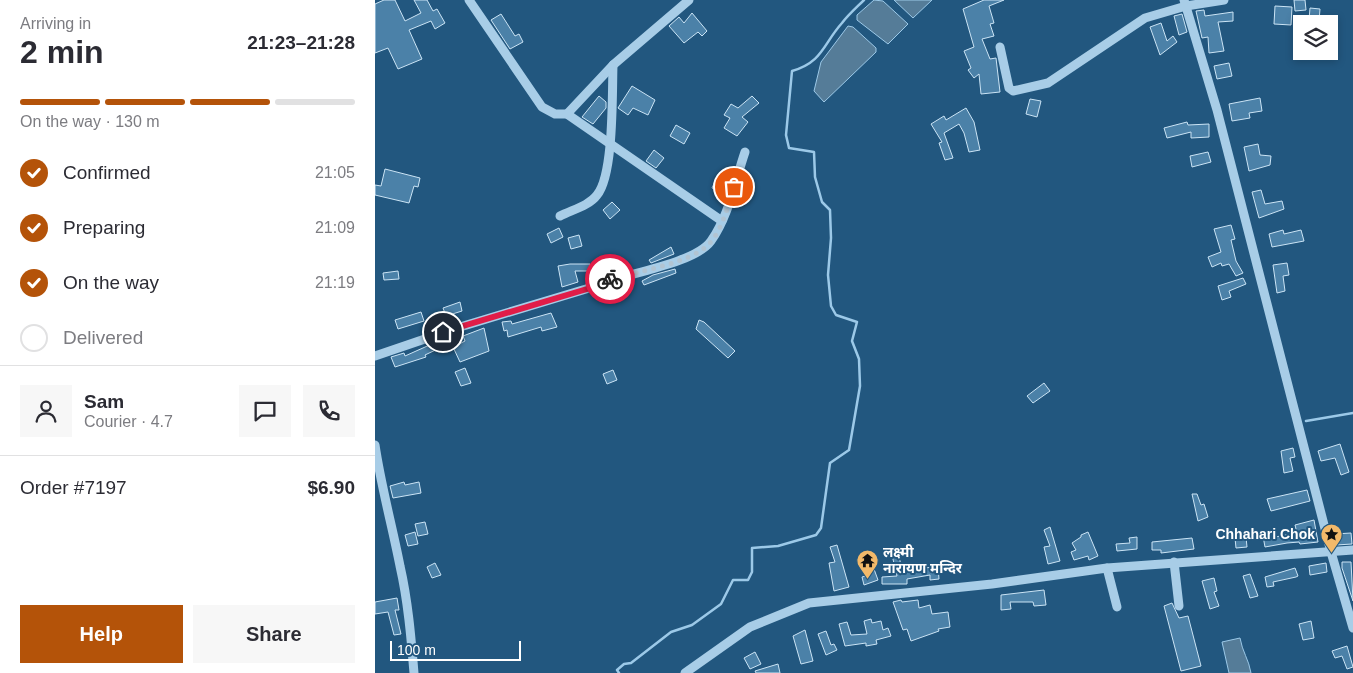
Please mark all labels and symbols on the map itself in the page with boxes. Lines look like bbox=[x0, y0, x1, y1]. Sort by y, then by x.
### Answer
pin bbox=[713, 166, 755, 208]
courier bbox=[585, 254, 635, 304]
pin bbox=[422, 311, 464, 353]
place icon: Chhahari Chok bbox=[1319, 522, 1343, 553]
place label: Chhahari Chok bbox=[1215, 526, 1315, 542]
place label: लक्ष्मी नारायण मन्दिर bbox=[883, 544, 963, 576]
temple icon: लक्ष्मी नारायण मन्दिर bbox=[855, 548, 879, 579]
scale bar bbox=[390, 638, 521, 661]

